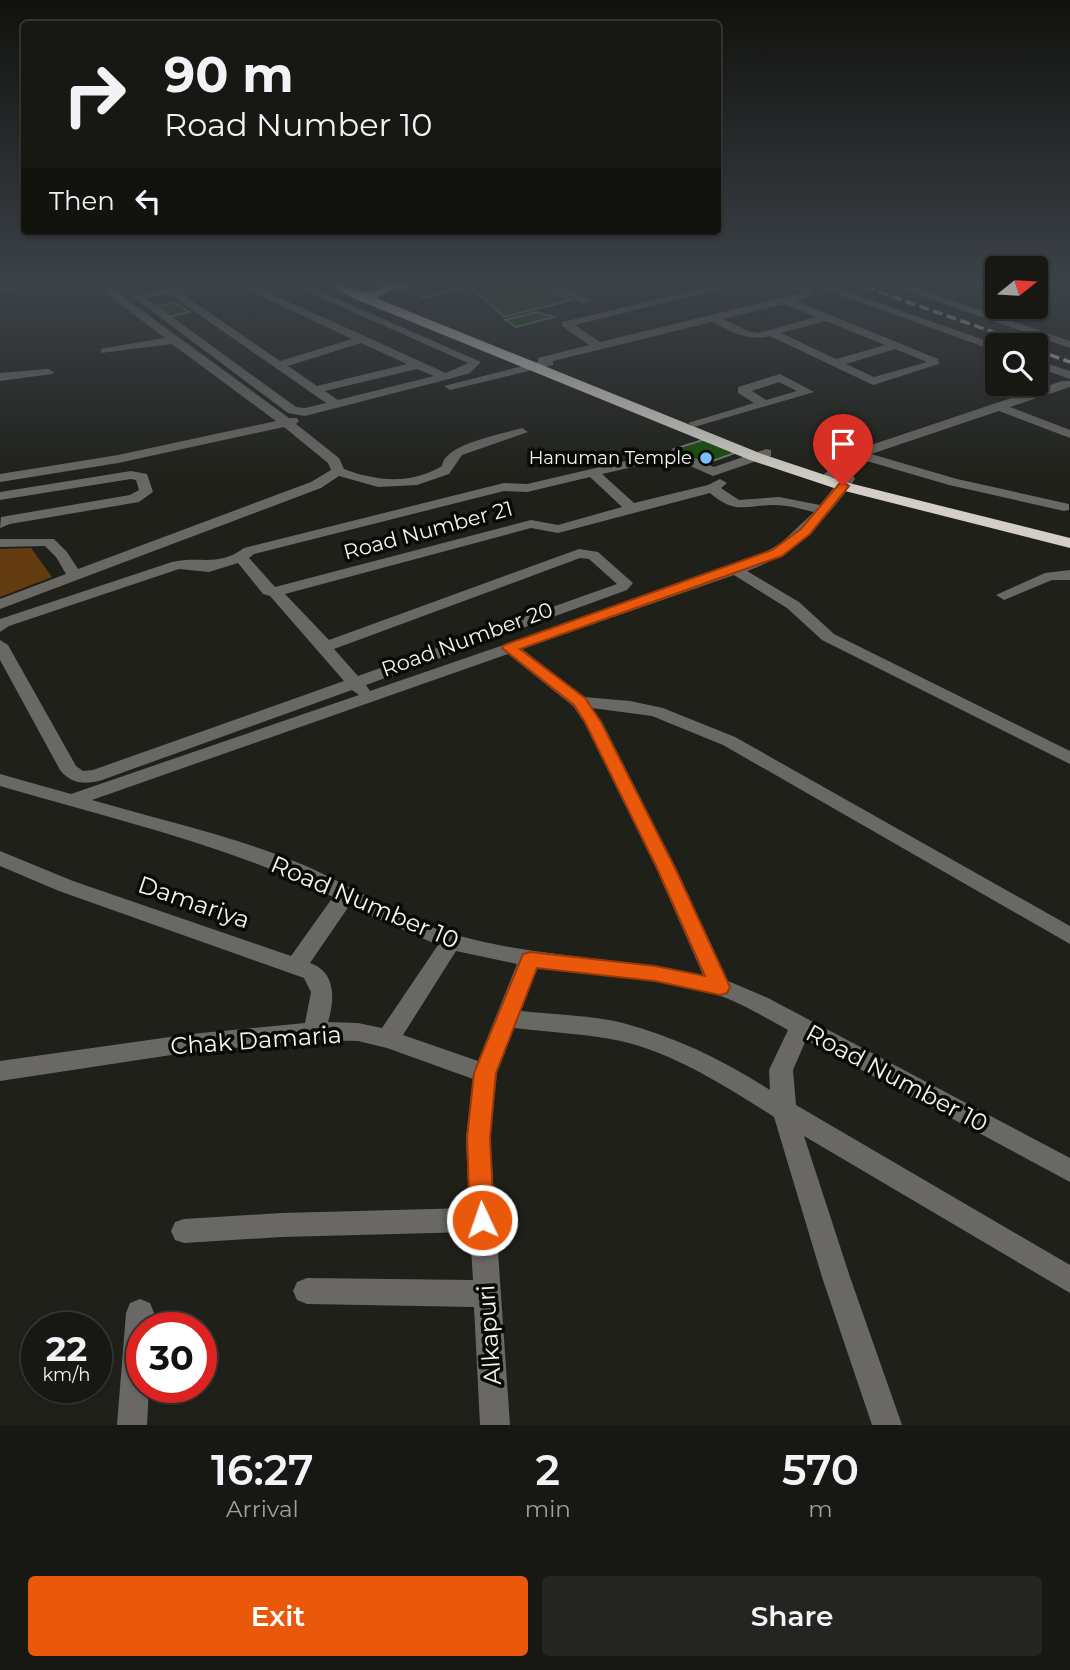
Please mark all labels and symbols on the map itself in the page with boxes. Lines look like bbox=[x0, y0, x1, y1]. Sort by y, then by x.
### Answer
north arrow bbox=[985, 256, 1048, 318]
pin bbox=[813, 414, 873, 486]
place label: Hanuman Temple bbox=[529, 447, 692, 469]
marker: Hanuman Temple bbox=[698, 450, 714, 466]
street label: Road Number 21 bbox=[341, 495, 515, 565]
street label: Road Number 20 bbox=[378, 596, 556, 682]
street label: Road Number 10 bbox=[267, 849, 463, 955]
street label: Damariya bbox=[134, 869, 254, 935]
street label: Road Number 10 bbox=[801, 1018, 993, 1138]
street label: Chak Damaria bbox=[169, 1020, 343, 1060]
position arrow bbox=[445, 1183, 519, 1257]
street label: Alkapuri bbox=[471, 1284, 507, 1386]
speed limit sign: 30 bbox=[126, 1312, 217, 1403]

